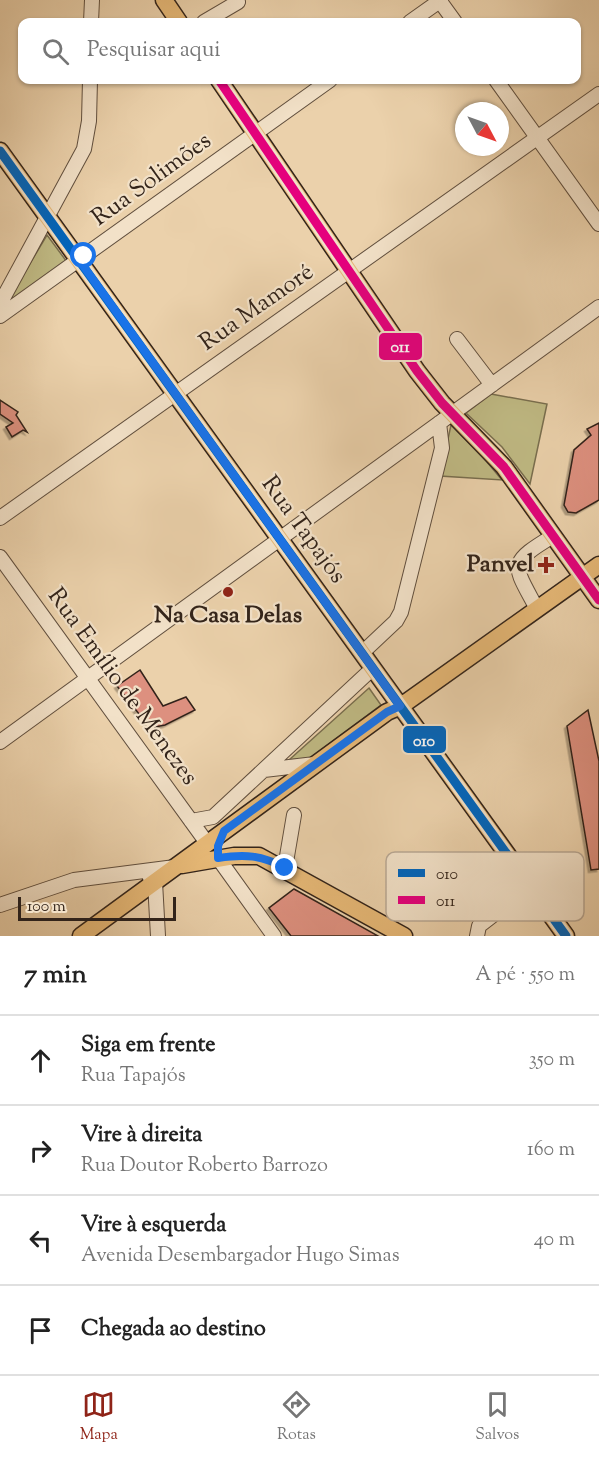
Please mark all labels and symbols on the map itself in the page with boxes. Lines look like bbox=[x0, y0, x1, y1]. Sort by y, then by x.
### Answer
north arrow bbox=[455, 102, 509, 156]
street label: Rua Solimões bbox=[85, 125, 219, 235]
route start bbox=[70, 242, 96, 268]
street label: Rua Mamoré bbox=[193, 256, 321, 360]
line badge: 011 bbox=[378, 332, 423, 361]
text: 011 bbox=[390, 337, 410, 360]
street label: Rua Tapajós bbox=[252, 469, 354, 591]
place label: Panvel bbox=[467, 548, 534, 582]
marker: Panvel bbox=[539, 558, 553, 572]
street label: Rua Emílio de Menezes bbox=[39, 581, 205, 793]
marker: Na Casa Delas bbox=[221, 585, 235, 599]
place label: Na Casa Delas bbox=[154, 599, 302, 633]
line badge: 010 bbox=[402, 725, 447, 754]
text: 010 bbox=[413, 731, 436, 754]
legend bbox=[386, 852, 584, 921]
route end bbox=[271, 854, 297, 880]
text: 010 bbox=[436, 864, 458, 887]
text: 011 bbox=[436, 891, 456, 914]
scale bar bbox=[18, 894, 176, 922]

